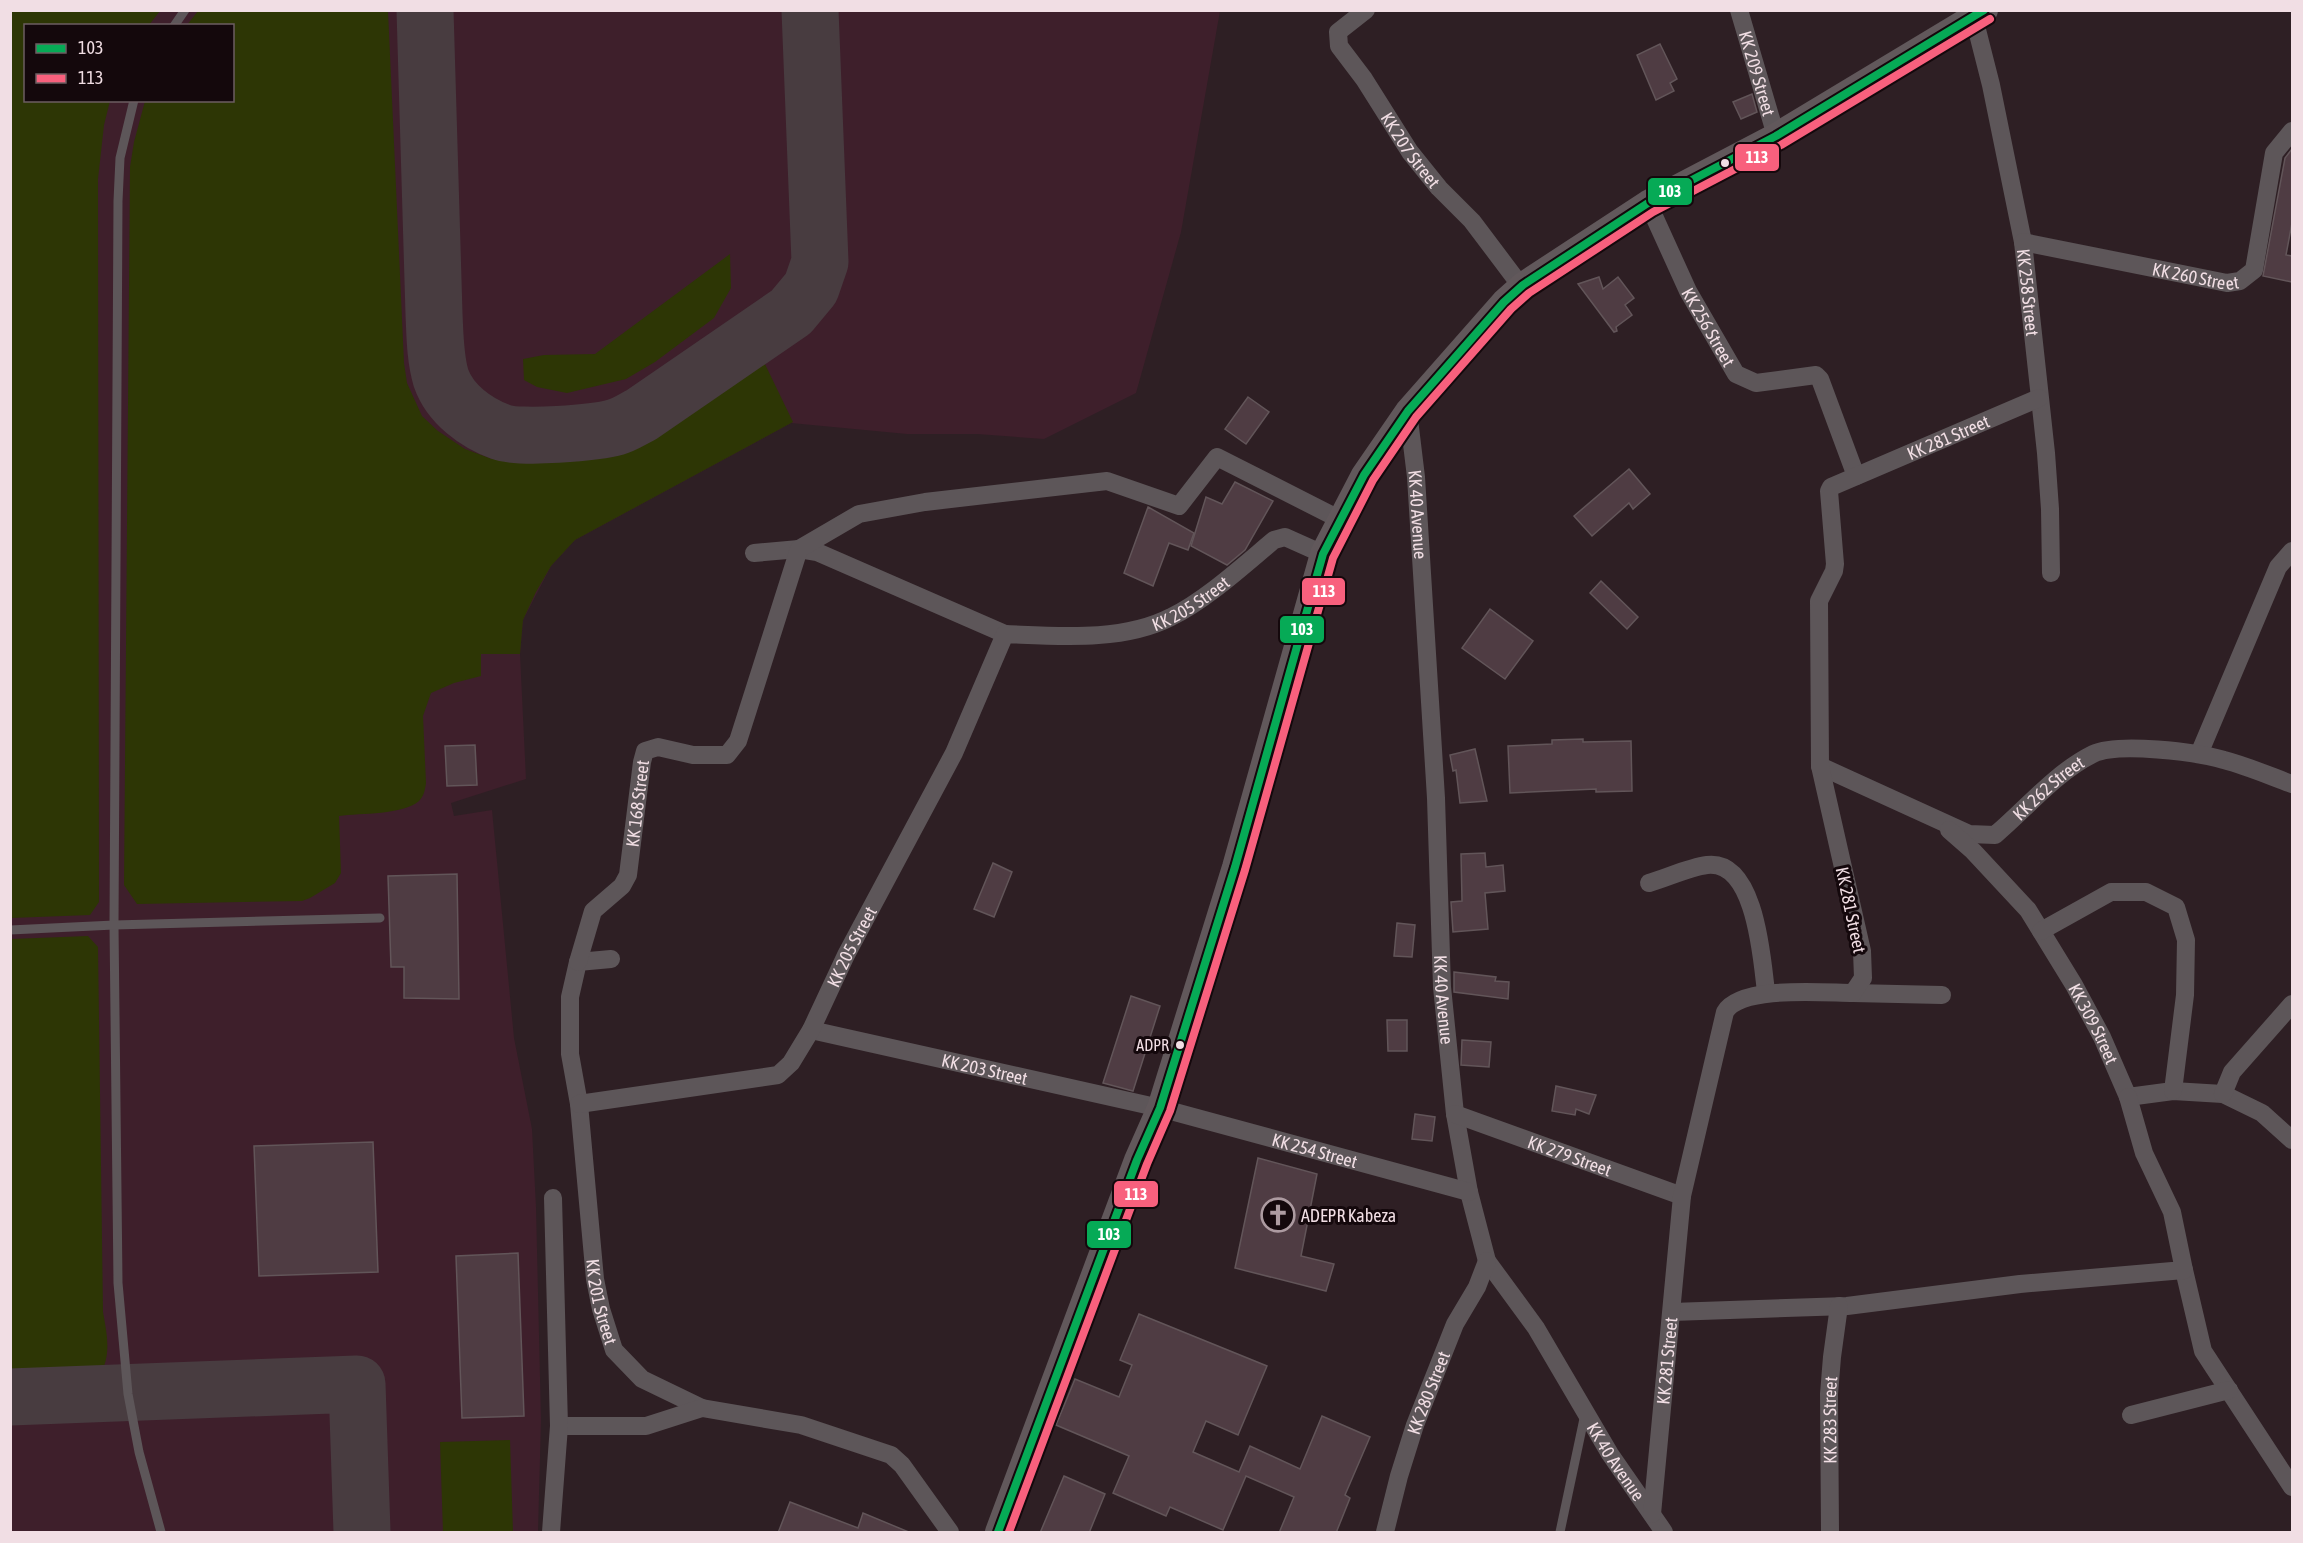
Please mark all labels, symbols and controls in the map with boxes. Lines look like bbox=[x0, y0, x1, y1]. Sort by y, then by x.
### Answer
legend bbox=[24, 24, 234, 102]
street label: KK 209 Street bbox=[1735, 28, 1780, 118]
text: 103 bbox=[78, 37, 103, 58]
text: 113 bbox=[78, 67, 103, 88]
street label: KK 207 Street bbox=[1377, 108, 1445, 192]
line badge: 113 bbox=[1734, 143, 1780, 172]
text: 113 bbox=[1746, 148, 1768, 166]
unlabelled marker bbox=[1719, 157, 1731, 169]
line badge: 103 bbox=[1647, 177, 1693, 206]
text: 103 bbox=[1659, 182, 1681, 200]
street label: KK 258 Street bbox=[2013, 248, 2044, 337]
street label: KK 260 Street bbox=[2151, 258, 2240, 294]
street label: KK 256 Street bbox=[1678, 284, 1740, 370]
street label: KK 281 Street bbox=[1904, 410, 1992, 464]
street label: KK 40 Avenue bbox=[1405, 469, 1432, 560]
street label: KK 205 Street bbox=[1149, 571, 1233, 635]
line badge: 113 bbox=[1301, 577, 1346, 606]
text: 113 bbox=[1313, 582, 1335, 600]
line badge: 103 bbox=[1279, 615, 1325, 644]
text: 103 bbox=[1291, 620, 1313, 638]
street label: KK 262 Street bbox=[2008, 751, 2088, 824]
street label: KK 168 Street bbox=[621, 759, 653, 848]
street label: KK 281 Street bbox=[1832, 865, 1870, 955]
street label: KK 205 Street bbox=[822, 903, 881, 990]
street label: KK 40 Avenue bbox=[1430, 955, 1458, 1045]
street label: KK 309 Street bbox=[2065, 980, 2123, 1067]
place label: ADPR bbox=[1136, 1036, 1169, 1054]
marker: ADPR bbox=[1174, 1039, 1186, 1051]
street label: KK 203 Street bbox=[940, 1049, 1030, 1089]
street label: KK 254 Street bbox=[1270, 1128, 1360, 1172]
street label: KK 279 Street bbox=[1525, 1131, 1614, 1180]
line badge: 113 bbox=[1113, 1180, 1159, 1208]
text: 113 bbox=[1125, 1185, 1147, 1203]
church icon: ADEPR Kabeza bbox=[1260, 1197, 1296, 1233]
place label: ADEPR Kabeza bbox=[1301, 1205, 1396, 1226]
line badge: 103 bbox=[1086, 1220, 1132, 1249]
text: 103 bbox=[1098, 1225, 1120, 1243]
street label: KK 201 Street bbox=[583, 1258, 622, 1347]
street label: KK 281 Street bbox=[1652, 1316, 1681, 1405]
street label: KK 280 Street bbox=[1402, 1348, 1454, 1437]
street label: KK 283 Street bbox=[1818, 1375, 1841, 1464]
street label: KK 40 Avenue bbox=[1583, 1418, 1649, 1505]

